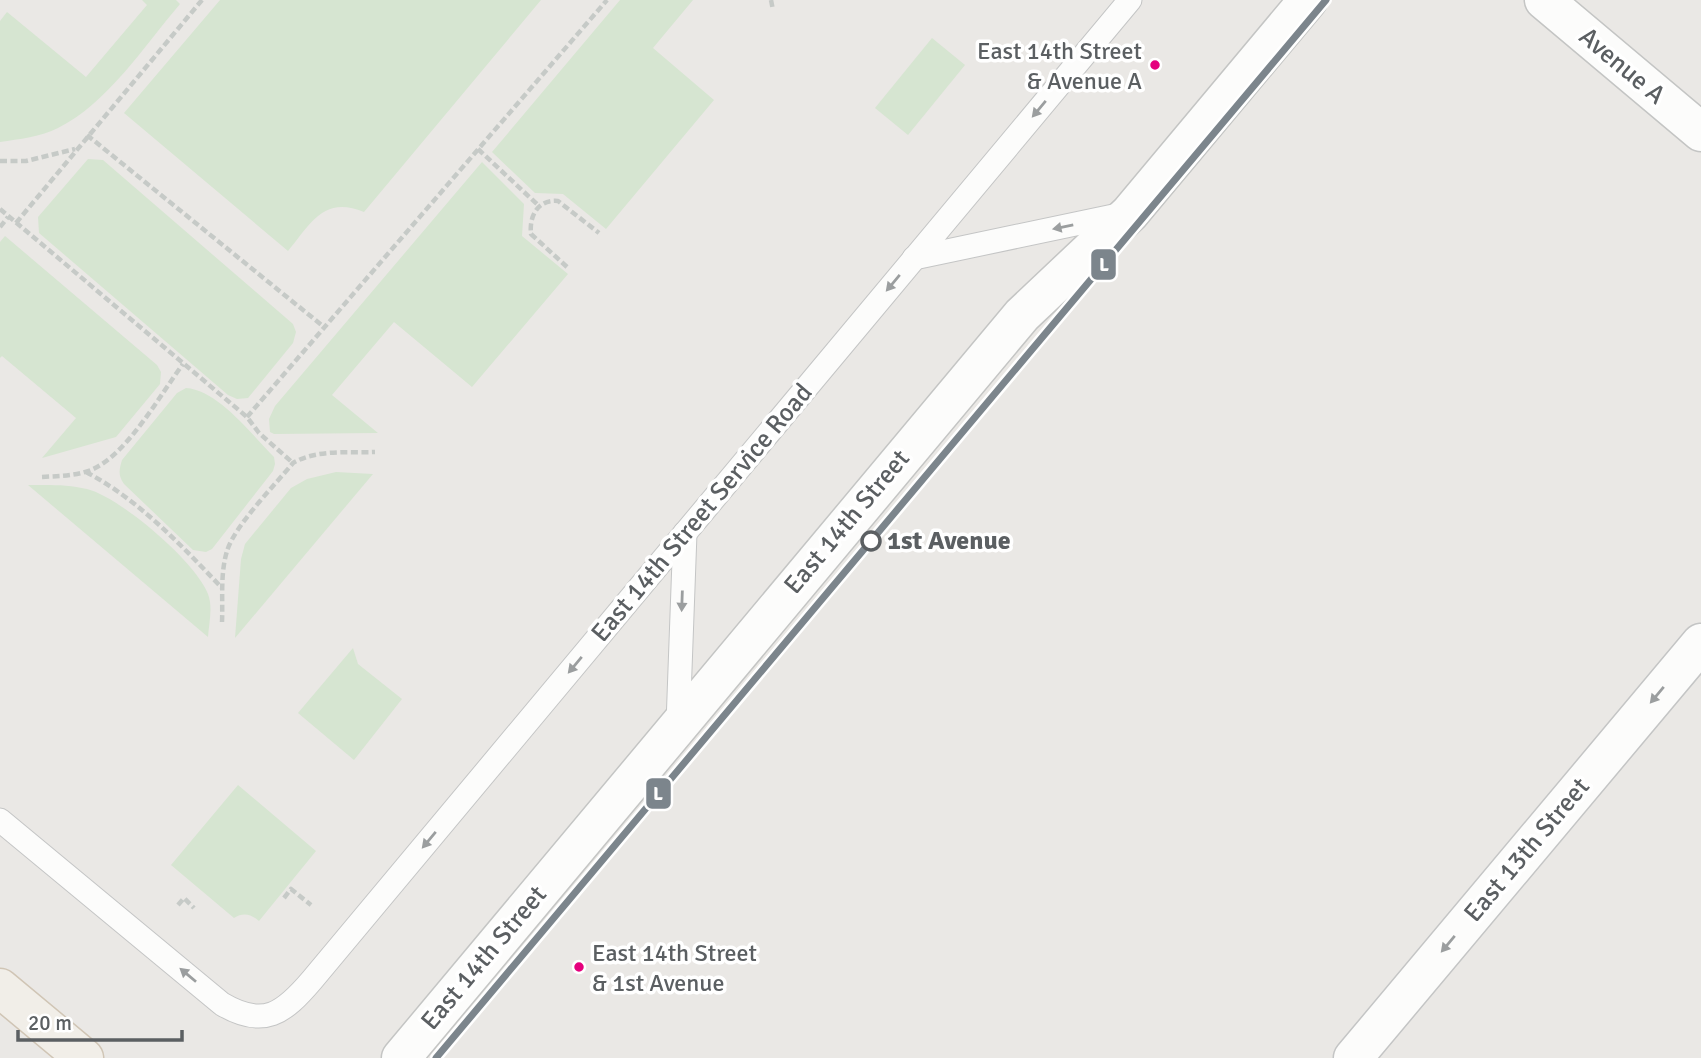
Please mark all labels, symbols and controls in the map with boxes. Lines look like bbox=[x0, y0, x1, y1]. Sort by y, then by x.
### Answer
street label: Avenue A bbox=[1572, 21, 1672, 111]
place label: East 14th Street & Avenue A bbox=[977, 36, 1142, 96]
marker: East 14th Street & Avenue A bbox=[1148, 58, 1162, 72]
one-way arrow bbox=[1032, 100, 1047, 117]
one-way arrow bbox=[1052, 221, 1074, 232]
line badge: L bbox=[1090, 248, 1117, 281]
text: L bbox=[1099, 253, 1109, 277]
one-way arrow bbox=[886, 275, 901, 292]
street label: East 14th Street Service Road bbox=[585, 377, 819, 649]
street label: East 14th Street bbox=[777, 443, 917, 601]
place label: 1st Avenue bbox=[887, 525, 1011, 557]
marker: 1st Avenue bbox=[861, 531, 881, 551]
one-way arrow bbox=[677, 591, 688, 613]
one-way arrow bbox=[568, 657, 583, 674]
one-way arrow bbox=[1649, 686, 1665, 704]
street label: East 13th Street bbox=[1457, 771, 1597, 929]
line badge: L bbox=[645, 777, 672, 810]
text: L bbox=[653, 782, 663, 806]
one-way arrow bbox=[422, 831, 437, 848]
street label: East 14th Street bbox=[414, 879, 554, 1037]
one-way arrow bbox=[1441, 936, 1456, 953]
place label: East 14th Street & 1st Avenue bbox=[592, 938, 757, 998]
marker: East 14th Street & 1st Avenue bbox=[572, 960, 586, 974]
one-way arrow bbox=[179, 968, 197, 983]
scale bar bbox=[18, 998, 182, 1042]
text: 20 m bbox=[28, 1010, 72, 1036]

